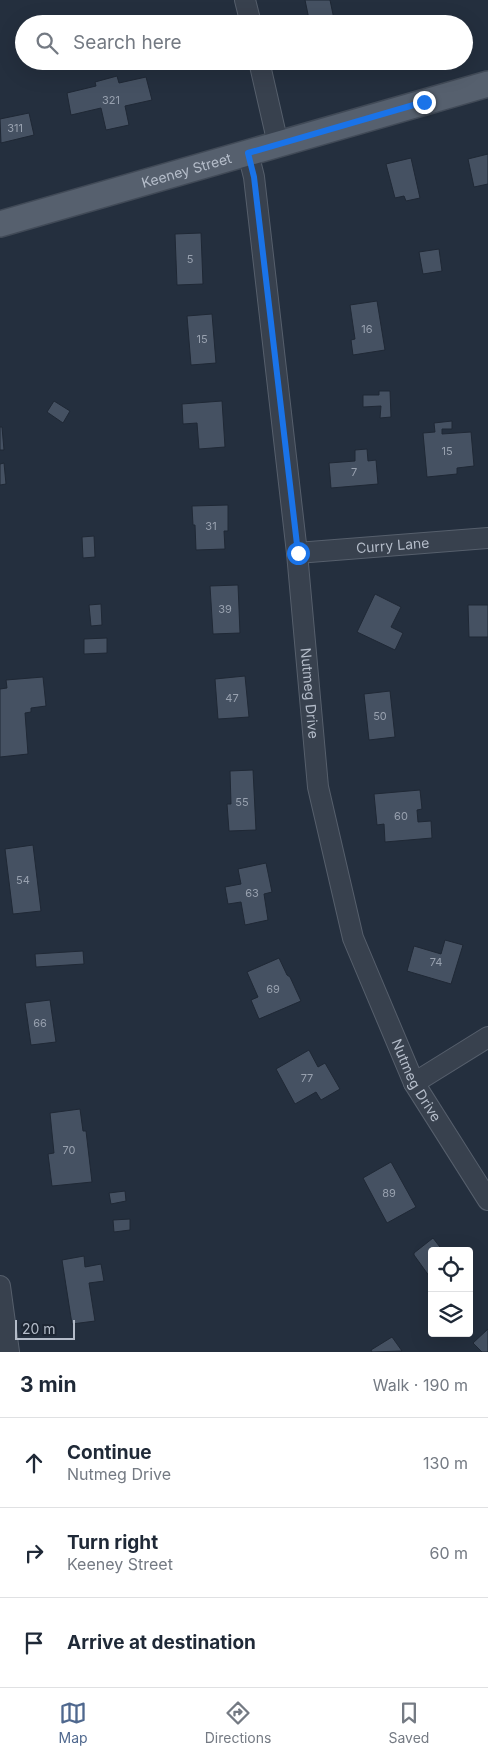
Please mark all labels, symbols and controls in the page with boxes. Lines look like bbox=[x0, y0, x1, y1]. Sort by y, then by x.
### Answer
search box bbox=[15, 15, 473, 70]
icon: search bbox=[33, 29, 61, 57]
text: Search here bbox=[73, 31, 182, 54]
route end bbox=[413, 91, 436, 114]
house number: 321 bbox=[102, 93, 120, 107]
house number: 311 bbox=[7, 121, 23, 135]
street label: Keeney Street bbox=[139, 149, 234, 191]
house number: 5 bbox=[187, 252, 194, 266]
house number: 16 bbox=[361, 322, 373, 336]
house number: 15 bbox=[196, 332, 208, 346]
house number: 15 bbox=[441, 444, 453, 458]
house number: 7 bbox=[351, 465, 357, 479]
house number: 31 bbox=[205, 519, 217, 533]
street label: Curry Lane bbox=[355, 534, 430, 556]
route start bbox=[287, 542, 310, 565]
house number: 39 bbox=[218, 602, 232, 616]
street label: Nutmeg Drive bbox=[298, 647, 323, 739]
house number: 47 bbox=[225, 691, 239, 705]
house number: 50 bbox=[373, 709, 387, 723]
house number: 55 bbox=[235, 795, 249, 809]
house number: 60 bbox=[394, 809, 408, 823]
house number: 54 bbox=[16, 873, 30, 887]
house number: 63 bbox=[245, 886, 259, 900]
house number: 74 bbox=[430, 955, 442, 969]
house number: 69 bbox=[266, 982, 280, 996]
house number: 66 bbox=[33, 1016, 47, 1030]
street label: Nutmeg Drive bbox=[388, 1036, 445, 1125]
house number: 77 bbox=[301, 1071, 313, 1085]
house number: 70 bbox=[63, 1143, 76, 1157]
house number: 89 bbox=[382, 1186, 396, 1200]
map controls bbox=[428, 1247, 473, 1337]
button: locate bbox=[428, 1247, 473, 1292]
button: layers bbox=[428, 1292, 473, 1337]
scale bar bbox=[15, 1317, 75, 1340]
text: 20 m bbox=[22, 1320, 56, 1337]
text: 3 min bbox=[20, 1372, 76, 1397]
text: Walk · 190 m bbox=[373, 1375, 468, 1395]
text: Continue bbox=[67, 1441, 152, 1464]
icon: ahead bbox=[20, 1449, 48, 1477]
text: 130 m bbox=[423, 1453, 468, 1473]
text: Nutmeg Drive bbox=[67, 1464, 171, 1484]
text: Turn right bbox=[67, 1531, 158, 1554]
icon: right bbox=[20, 1539, 48, 1567]
text: 60 m bbox=[429, 1543, 468, 1563]
text: Keeney Street bbox=[67, 1554, 173, 1574]
icon: arrive bbox=[20, 1629, 48, 1657]
text: Arrive at destination bbox=[67, 1631, 256, 1654]
tab: Map bbox=[59, 1699, 88, 1746]
tab: Directions bbox=[205, 1699, 271, 1746]
tab: Saved bbox=[388, 1699, 429, 1746]

